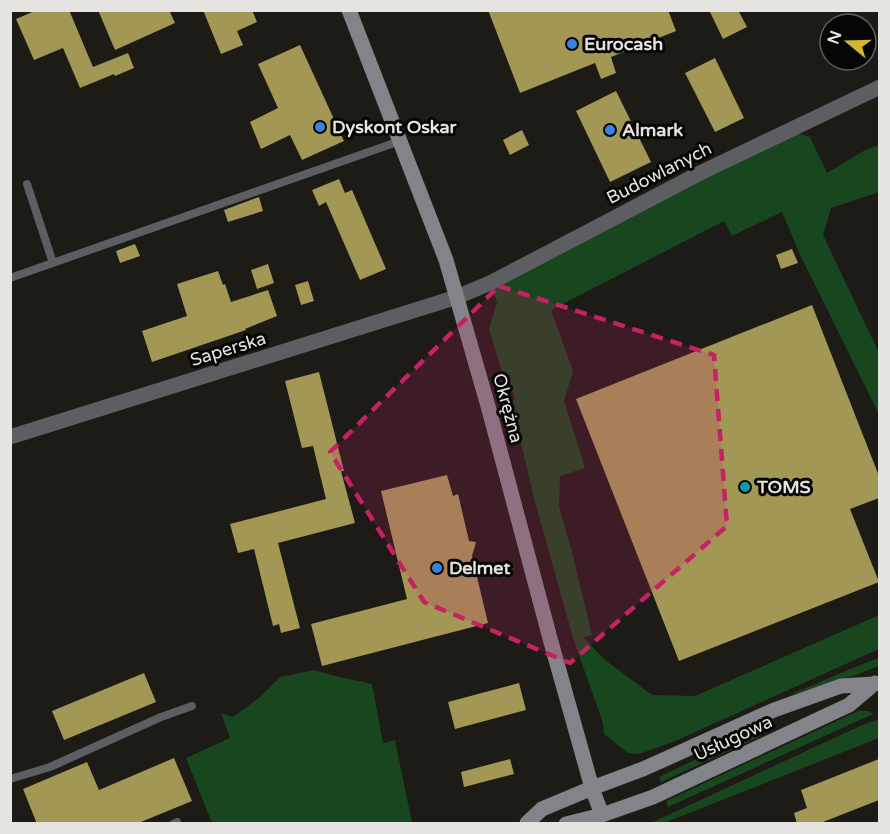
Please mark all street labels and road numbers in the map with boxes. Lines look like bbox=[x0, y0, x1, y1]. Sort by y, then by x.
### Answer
street label: Budowlanych bbox=[603, 137, 715, 209]
street label: Saperska bbox=[187, 327, 269, 371]
street label: Okrężna bbox=[488, 371, 528, 445]
street label: Usługowa bbox=[690, 710, 776, 766]

